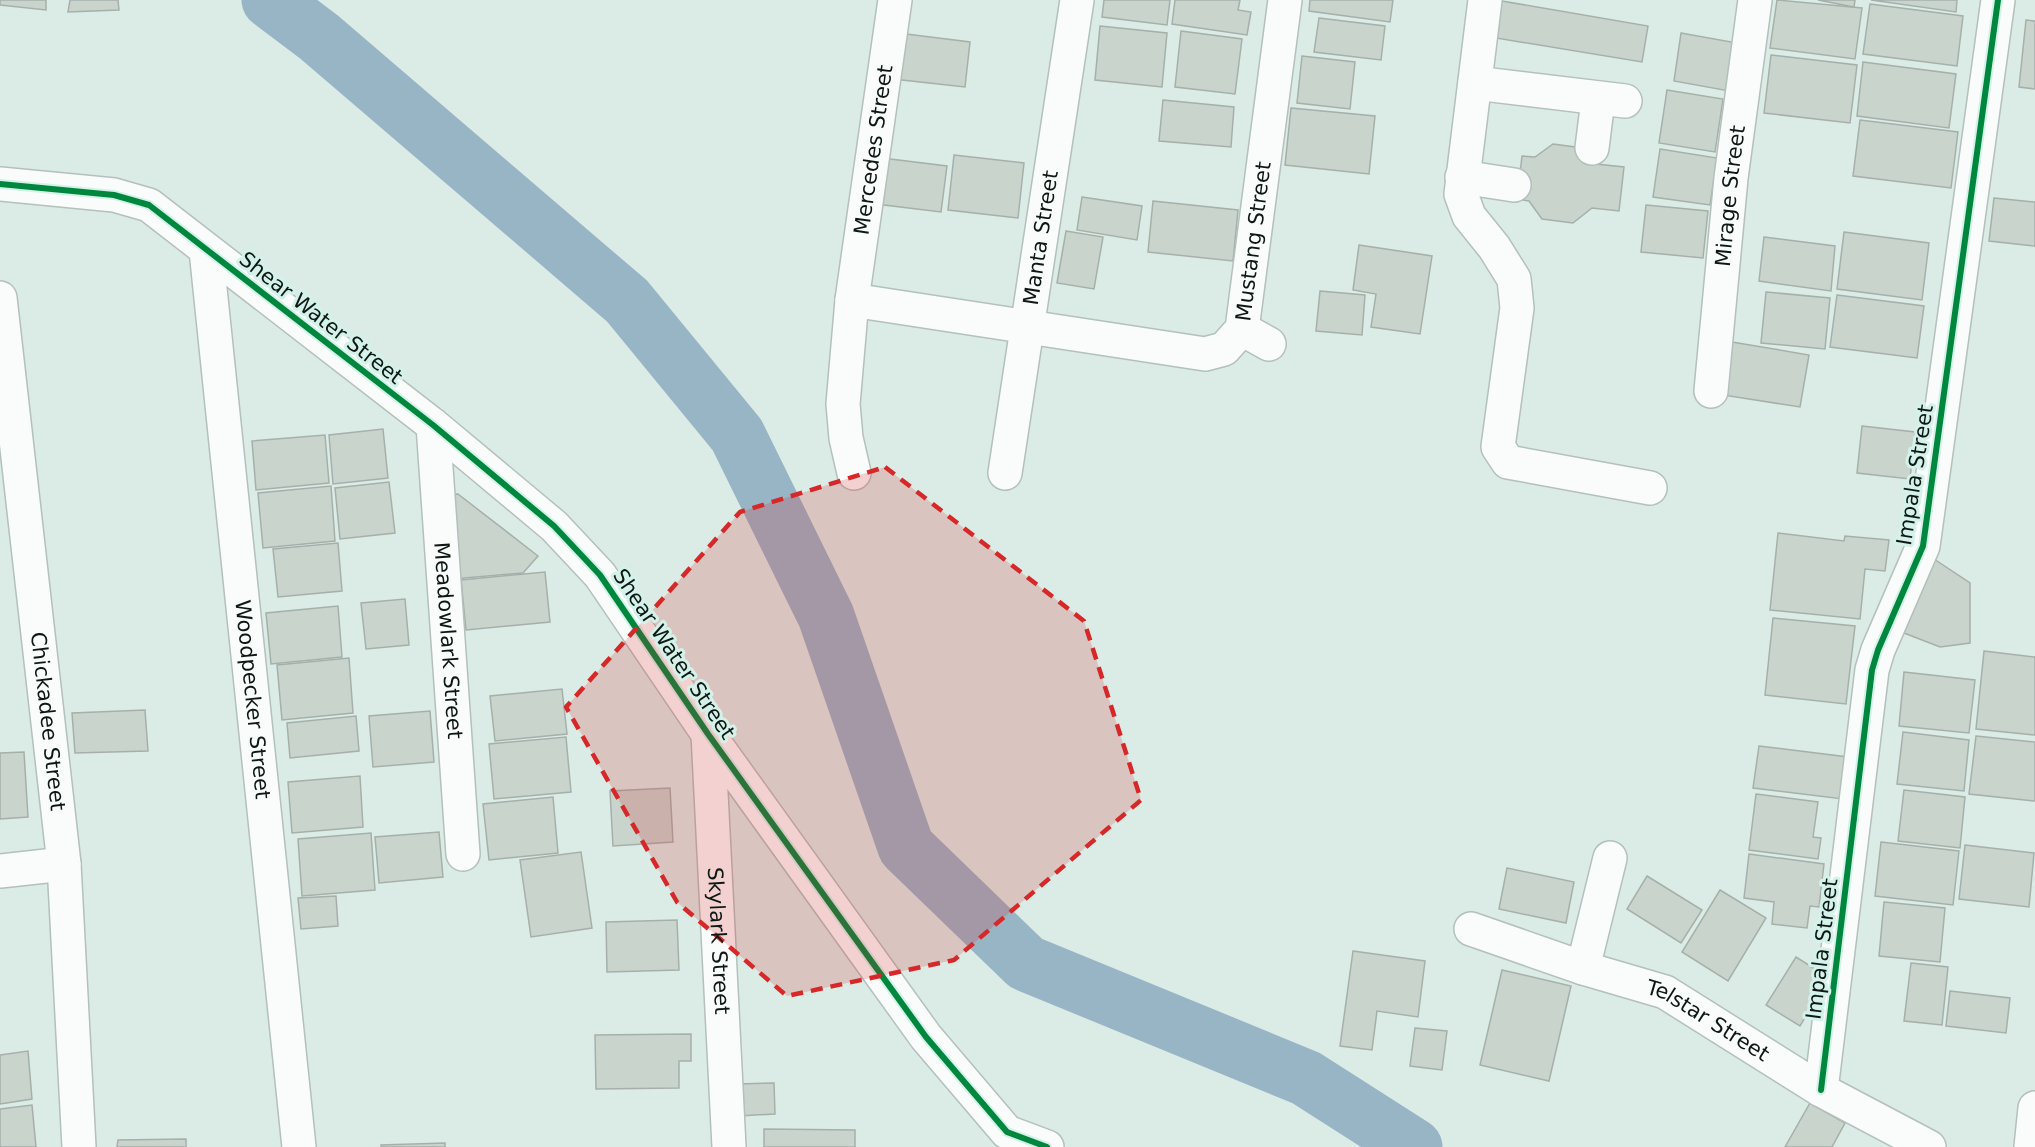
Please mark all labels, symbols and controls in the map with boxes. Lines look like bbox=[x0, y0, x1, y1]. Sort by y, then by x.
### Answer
street label: Mercedes Street bbox=[849, 63, 898, 237]
street label: Mirage Street bbox=[1711, 124, 1750, 268]
street label: Mustang Street bbox=[1231, 160, 1276, 323]
street label: Manta Street bbox=[1019, 169, 1063, 307]
street label: Shear Water Street bbox=[235, 247, 407, 389]
street label: Impala Street bbox=[1892, 403, 1938, 547]
street label: Meadowlark Street bbox=[429, 541, 467, 740]
street label: Shear Water Street bbox=[608, 564, 740, 744]
street label: Woodpecker Street bbox=[230, 599, 275, 800]
street label: Chickadee Street bbox=[26, 631, 70, 812]
street label: Skylark Street bbox=[703, 867, 734, 1015]
street label: Impala Street bbox=[1801, 877, 1843, 1021]
street label: Telstar Street bbox=[1643, 975, 1774, 1066]

